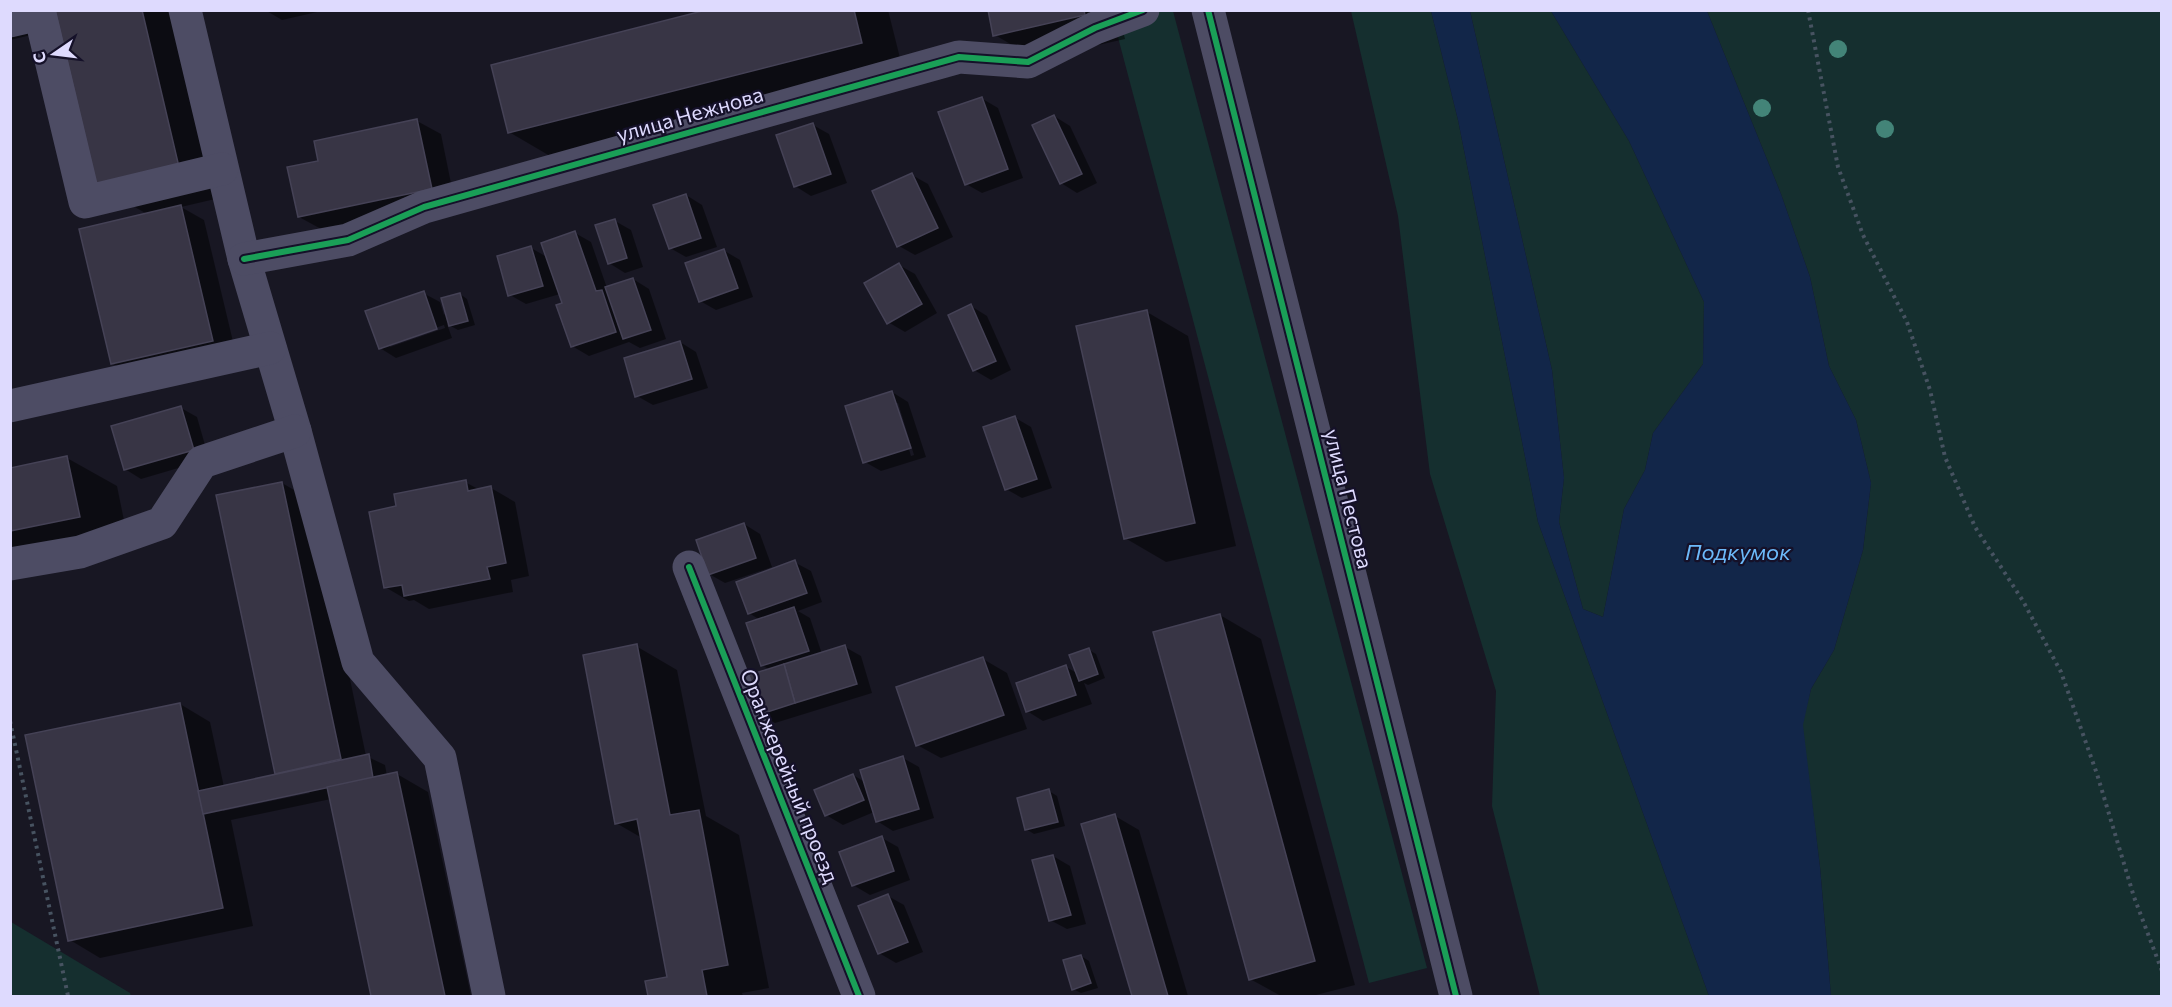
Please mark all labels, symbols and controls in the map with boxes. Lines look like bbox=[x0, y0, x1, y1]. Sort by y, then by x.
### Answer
north arrow bbox=[24, 24, 84, 84]
text: С bbox=[28, 50, 50, 65]
street label: улица Нежнова bbox=[613, 81, 766, 146]
street label: улица Пестова bbox=[1320, 426, 1379, 571]
water label: Подкумок bbox=[1685, 538, 1792, 565]
street label: Оранжерейный проезд bbox=[736, 665, 845, 886]

